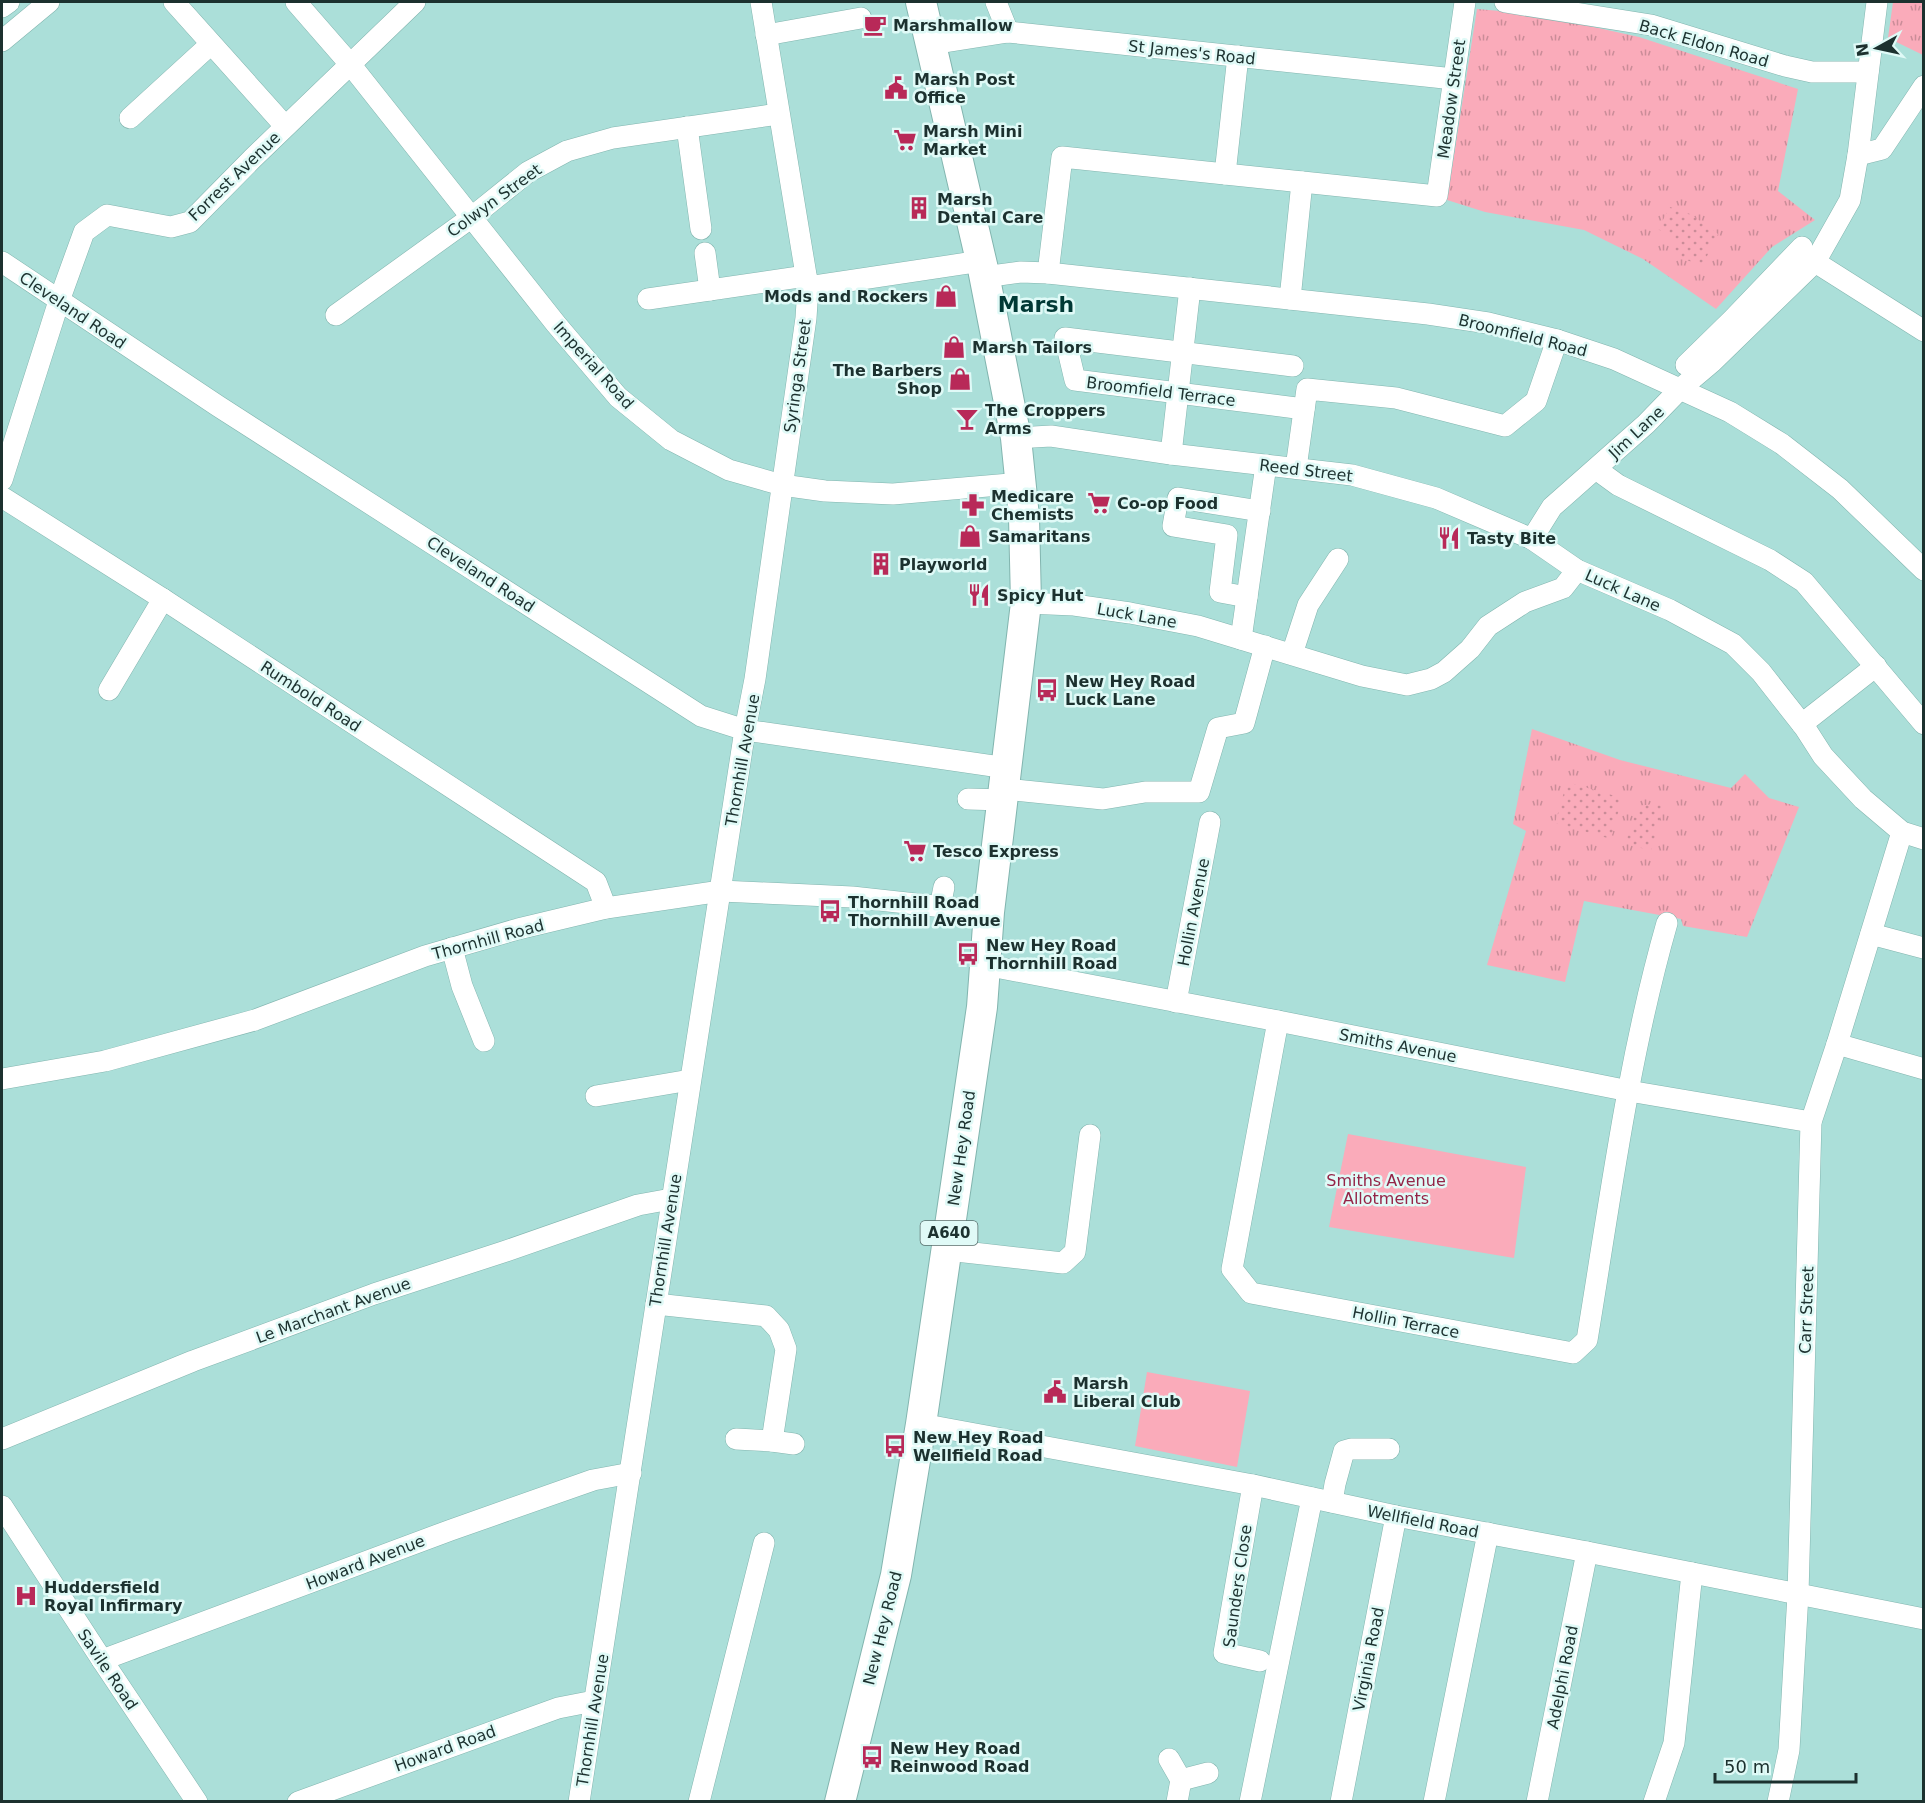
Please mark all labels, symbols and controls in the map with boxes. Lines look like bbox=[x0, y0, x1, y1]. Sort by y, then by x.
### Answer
cafe icon: Marshmallow bbox=[862, 12, 888, 38]
place label: Marshmallow bbox=[893, 16, 1013, 35]
street label: Back Eldon Road bbox=[1637, 16, 1771, 71]
north arrow bbox=[1847, 18, 1907, 78]
street label: St James's Road bbox=[1127, 36, 1256, 69]
street label: Meadow Street bbox=[1434, 38, 1469, 160]
text: N bbox=[1852, 42, 1873, 58]
place label: Marsh Post Office bbox=[914, 70, 1015, 107]
public building icon: Marsh Post Office bbox=[883, 75, 909, 101]
place label: Marsh Mini Market bbox=[923, 122, 1022, 159]
supermarket icon: Marsh Mini Market bbox=[892, 127, 918, 153]
street label: Forrest Avenue bbox=[185, 128, 284, 225]
street label: Colwyn Street bbox=[443, 160, 545, 241]
place label: Marsh Dental Care bbox=[937, 190, 1043, 227]
building icon: Marsh Dental Care bbox=[906, 195, 932, 221]
street label: Cleveland Road bbox=[16, 268, 130, 353]
shop icon: Mods and Rockers bbox=[933, 283, 959, 309]
place label: Mods and Rockers bbox=[764, 287, 928, 306]
district label: Marsh bbox=[998, 292, 1074, 317]
street label: Broomfield Road bbox=[1456, 310, 1589, 361]
street label: Imperial Road bbox=[549, 318, 638, 413]
street label: Syringa Street bbox=[780, 318, 815, 434]
shop icon: Marsh Tailors bbox=[941, 334, 967, 360]
place label: Marsh Tailors bbox=[972, 338, 1092, 357]
place label: The Barbers Shop bbox=[833, 361, 942, 398]
shop icon: The Barbers Shop bbox=[947, 366, 973, 392]
street label: Broomfield Terrace bbox=[1085, 373, 1237, 410]
place label: The Croppers Arms bbox=[985, 401, 1106, 438]
street label: Jim Lane bbox=[1604, 402, 1668, 463]
bar icon: The Croppers Arms bbox=[954, 406, 980, 432]
street label: Reed Street bbox=[1258, 455, 1354, 486]
place label: Medicare Chemists bbox=[991, 487, 1074, 524]
supermarket icon: Co-op Food bbox=[1086, 490, 1112, 516]
pharmacy icon: Medicare Chemists bbox=[960, 492, 986, 518]
place label: Co-op Food bbox=[1117, 494, 1218, 513]
shop icon: Samaritans bbox=[957, 523, 983, 549]
restaurant icon: Tasty Bite bbox=[1436, 525, 1462, 551]
place label: Samaritans bbox=[988, 527, 1091, 546]
place label: Tasty Bite bbox=[1467, 529, 1556, 548]
street label: Cleveland Road bbox=[423, 533, 538, 616]
building icon: Playworld bbox=[868, 551, 894, 577]
place label: Playworld bbox=[899, 555, 988, 574]
street label: Luck Lane bbox=[1582, 565, 1663, 616]
restaurant icon: Spicy Hut bbox=[966, 582, 992, 608]
place label: Spicy Hut bbox=[997, 586, 1084, 605]
street label: Luck Lane bbox=[1096, 599, 1178, 632]
street label: Rumbold Road bbox=[257, 657, 365, 736]
place label: New Hey Road Luck Lane bbox=[1065, 672, 1195, 709]
bus stop icon: New Hey Road Luck Lane bbox=[1034, 677, 1060, 703]
street label: Thornhill Avenue bbox=[721, 692, 763, 829]
supermarket icon: Tesco Express bbox=[902, 838, 928, 864]
place label: Tesco Express bbox=[933, 842, 1059, 861]
street label: Hollin Avenue bbox=[1174, 856, 1213, 968]
place label: Thornhill Road Thornhill Avenue bbox=[848, 893, 1001, 930]
bus stop icon: Thornhill Road Thornhill Avenue bbox=[817, 898, 843, 924]
street label: Thornhill Road bbox=[429, 915, 546, 964]
place label: New Hey Road Thornhill Road bbox=[986, 936, 1118, 973]
bus stop icon: New Hey Road Thornhill Road bbox=[955, 941, 981, 967]
street label: Smiths Avenue bbox=[1337, 1025, 1458, 1066]
street label: New Hey Road bbox=[944, 1089, 979, 1207]
park label: Smiths Avenue Allotments bbox=[1326, 1171, 1446, 1208]
street label: Thornhill Avenue bbox=[645, 1172, 685, 1309]
road number: A640 bbox=[920, 1221, 978, 1245]
street label: Carr Street bbox=[1795, 1266, 1818, 1354]
street label: Le Marchant Avenue bbox=[253, 1274, 413, 1347]
street label: Hollin Terrace bbox=[1351, 1303, 1461, 1342]
place label: Marsh Liberal Club bbox=[1073, 1374, 1181, 1411]
public building icon: Marsh Liberal Club bbox=[1042, 1379, 1068, 1405]
place label: New Hey Road Wellfield Road bbox=[913, 1428, 1043, 1465]
bus stop icon: New Hey Road Wellfield Road bbox=[882, 1433, 908, 1459]
street label: Wellfield Road bbox=[1365, 1501, 1480, 1542]
street label: Saunders Close bbox=[1219, 1523, 1256, 1649]
street label: Howard Avenue bbox=[303, 1531, 427, 1594]
street label: New Hey Road bbox=[859, 1569, 906, 1687]
place label: Huddersfield Royal Infirmary bbox=[44, 1578, 183, 1615]
hospital icon: Huddersfield Royal Infirmary bbox=[13, 1583, 39, 1609]
street label: Virginia Road bbox=[1349, 1605, 1388, 1713]
street label: Adelphi Road bbox=[1543, 1624, 1582, 1730]
street label: Savile Road bbox=[74, 1625, 142, 1713]
street label: Thornhill Avenue bbox=[572, 1652, 612, 1789]
street label: Howard Road bbox=[392, 1721, 498, 1776]
place label: New Hey Road Reinwood Road bbox=[890, 1739, 1029, 1776]
bus stop icon: New Hey Road Reinwood Road bbox=[859, 1744, 885, 1770]
scale bar bbox=[1715, 1746, 1856, 1784]
text: 50 m bbox=[1724, 1756, 1770, 1777]

